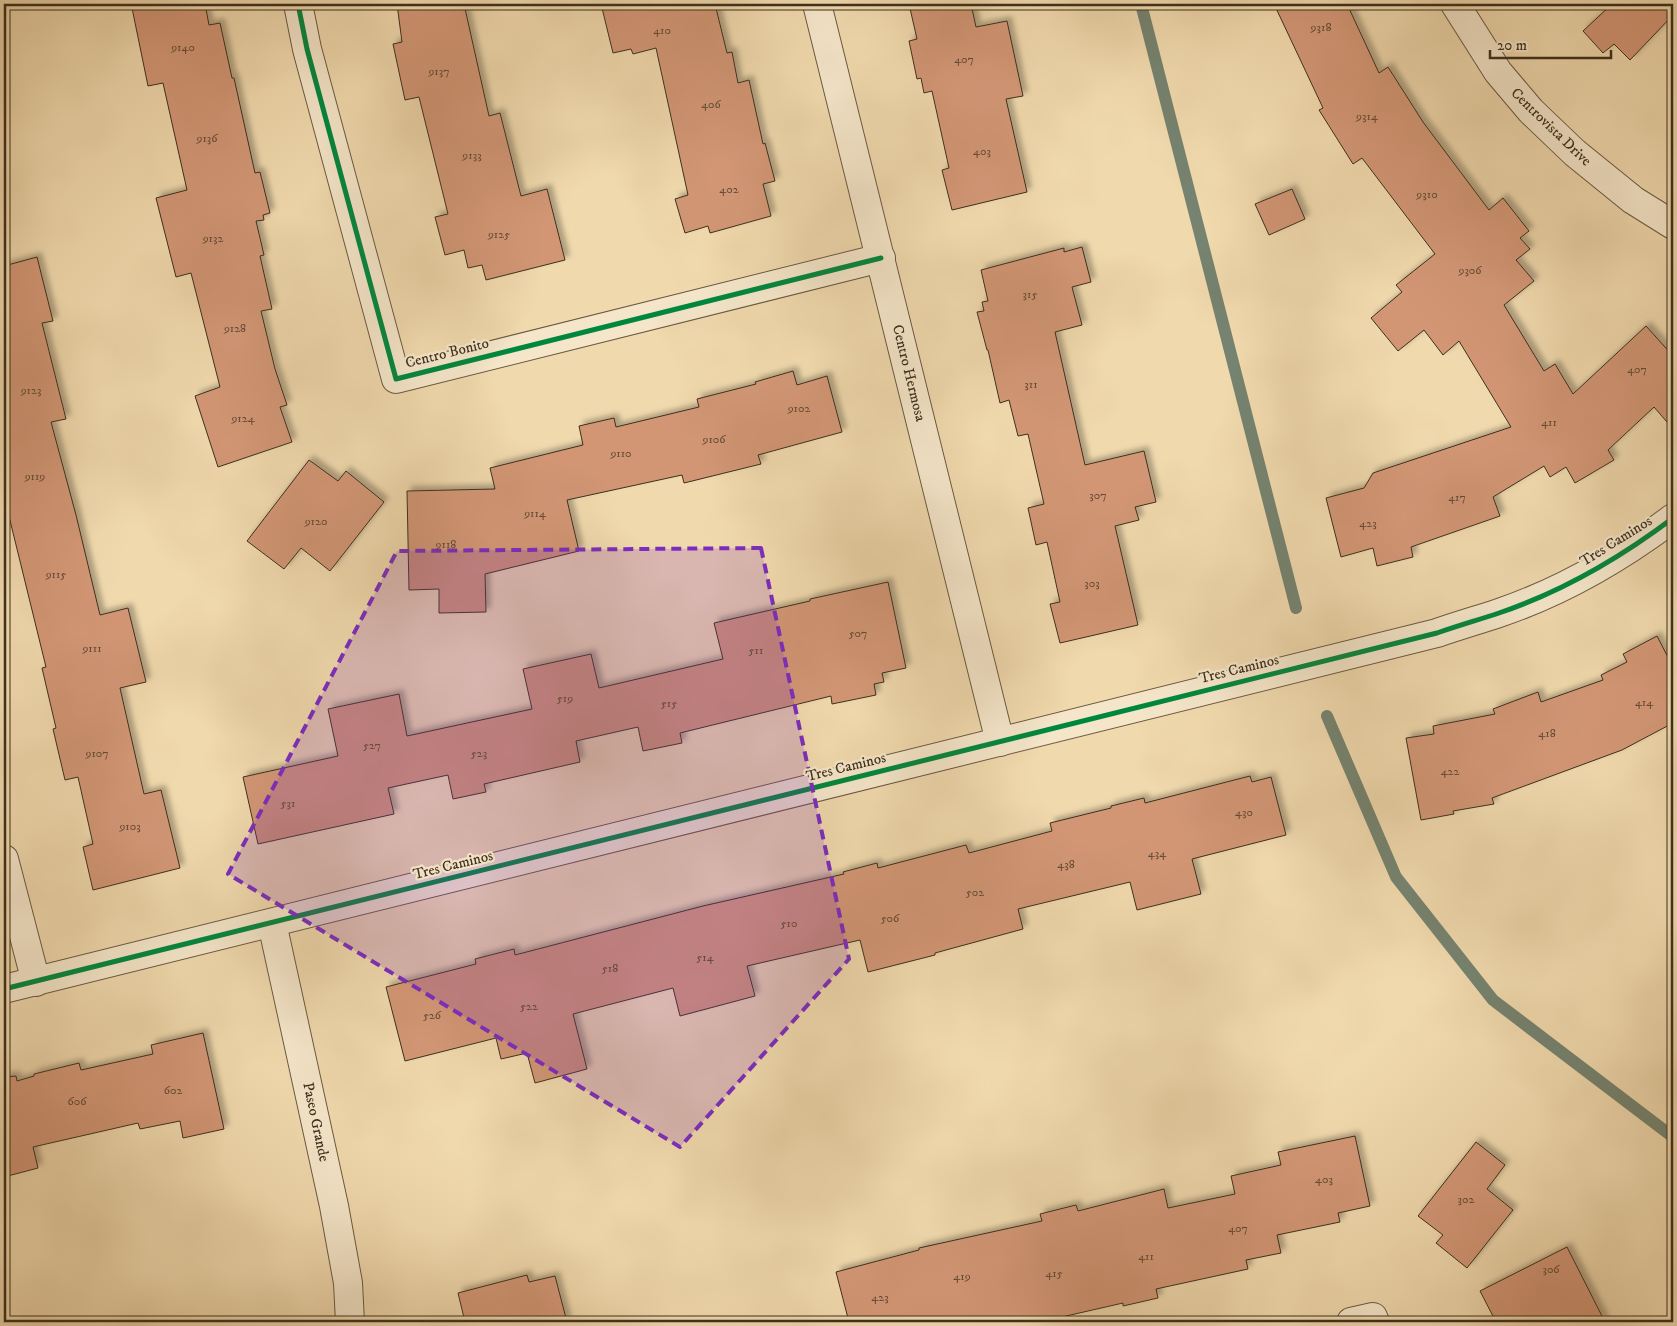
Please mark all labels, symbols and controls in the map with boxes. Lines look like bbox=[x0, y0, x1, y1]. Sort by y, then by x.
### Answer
house number: 9318 bbox=[1310, 20, 1331, 35]
house number: 410 bbox=[653, 23, 671, 38]
scale bar bbox=[1490, 28, 1611, 60]
text: 20 m bbox=[1497, 36, 1527, 55]
house number: 9140 bbox=[170, 40, 195, 55]
house number: 407 bbox=[954, 52, 974, 67]
house number: 9137 bbox=[427, 64, 450, 79]
street label: Centrovista Drive bbox=[1507, 84, 1595, 170]
house number: 406 bbox=[701, 97, 722, 112]
house number: 9314 bbox=[1355, 109, 1379, 124]
house number: 9136 bbox=[195, 131, 218, 146]
house number: 403 bbox=[973, 144, 991, 159]
house number: 9133 bbox=[461, 148, 482, 163]
house number: 402 bbox=[719, 182, 739, 197]
house number: 9310 bbox=[1415, 187, 1438, 202]
house number: 9125 bbox=[487, 227, 510, 242]
house number: 9132 bbox=[202, 231, 223, 246]
house number: 9306 bbox=[1457, 263, 1482, 278]
house number: 315 bbox=[1023, 287, 1037, 302]
house number: 9128 bbox=[223, 321, 246, 336]
street label: Centro Hermosa bbox=[888, 323, 930, 424]
street label: Centro Bonito bbox=[403, 333, 491, 373]
house number: 407 bbox=[1627, 362, 1647, 377]
house number: 311 bbox=[1024, 377, 1038, 392]
house number: 9123 bbox=[20, 383, 41, 398]
house number: 9102 bbox=[787, 401, 810, 416]
house number: 9124 bbox=[230, 411, 256, 426]
house number: 411 bbox=[1541, 415, 1557, 430]
house number: 9106 bbox=[701, 432, 726, 447]
house number: 9110 bbox=[609, 446, 632, 461]
house number: 9119 bbox=[24, 469, 45, 484]
house number: 307 bbox=[1089, 488, 1107, 503]
house number: 417 bbox=[1448, 490, 1466, 505]
house number: 9114 bbox=[523, 506, 547, 521]
street label: Tres Caminos bbox=[1576, 511, 1656, 571]
house number: 9120 bbox=[304, 514, 327, 529]
house number: 423 bbox=[1359, 516, 1377, 531]
house number: 9118 bbox=[435, 537, 456, 552]
house number: 9115 bbox=[45, 567, 66, 582]
house number: 303 bbox=[1084, 576, 1100, 591]
house number: 507 bbox=[849, 626, 867, 641]
house number: 9111 bbox=[81, 641, 102, 656]
house number: 511 bbox=[749, 643, 763, 658]
street label: Tres Caminos bbox=[1197, 650, 1281, 688]
house number: 519 bbox=[557, 691, 573, 706]
house number: 414 bbox=[1635, 695, 1654, 710]
house number: 515 bbox=[661, 696, 677, 711]
house number: 418 bbox=[1538, 726, 1556, 741]
house number: 527 bbox=[363, 738, 381, 753]
house number: 9107 bbox=[84, 746, 109, 761]
house number: 523 bbox=[471, 746, 487, 761]
street label: Tres Caminos bbox=[804, 748, 888, 786]
house number: 422 bbox=[1441, 764, 1459, 779]
house number: 531 bbox=[281, 796, 295, 811]
house number: 430 bbox=[1235, 805, 1253, 820]
house number: 9103 bbox=[118, 819, 141, 834]
street label: Tres Caminos bbox=[411, 846, 495, 884]
house number: 434 bbox=[1148, 846, 1167, 861]
house number: 438 bbox=[1057, 857, 1075, 872]
house number: 502 bbox=[966, 885, 984, 900]
house number: 506 bbox=[881, 911, 900, 926]
house number: 510 bbox=[781, 916, 797, 931]
house number: 514 bbox=[696, 950, 715, 965]
house number: 518 bbox=[602, 961, 618, 976]
house number: 522 bbox=[520, 999, 538, 1014]
house number: 526 bbox=[423, 1008, 442, 1023]
street label: Paseo Grande bbox=[298, 1081, 334, 1163]
house number: 602 bbox=[164, 1083, 182, 1098]
house number: 606 bbox=[68, 1094, 87, 1109]
house number: 403 bbox=[1315, 1172, 1333, 1187]
house number: 302 bbox=[1458, 1192, 1475, 1207]
house number: 407 bbox=[1228, 1221, 1248, 1236]
house number: 411 bbox=[1138, 1249, 1154, 1264]
house number: 306 bbox=[1542, 1262, 1560, 1277]
house number: 415 bbox=[1045, 1266, 1063, 1281]
house number: 419 bbox=[953, 1269, 971, 1284]
house number: 423 bbox=[871, 1290, 889, 1305]

